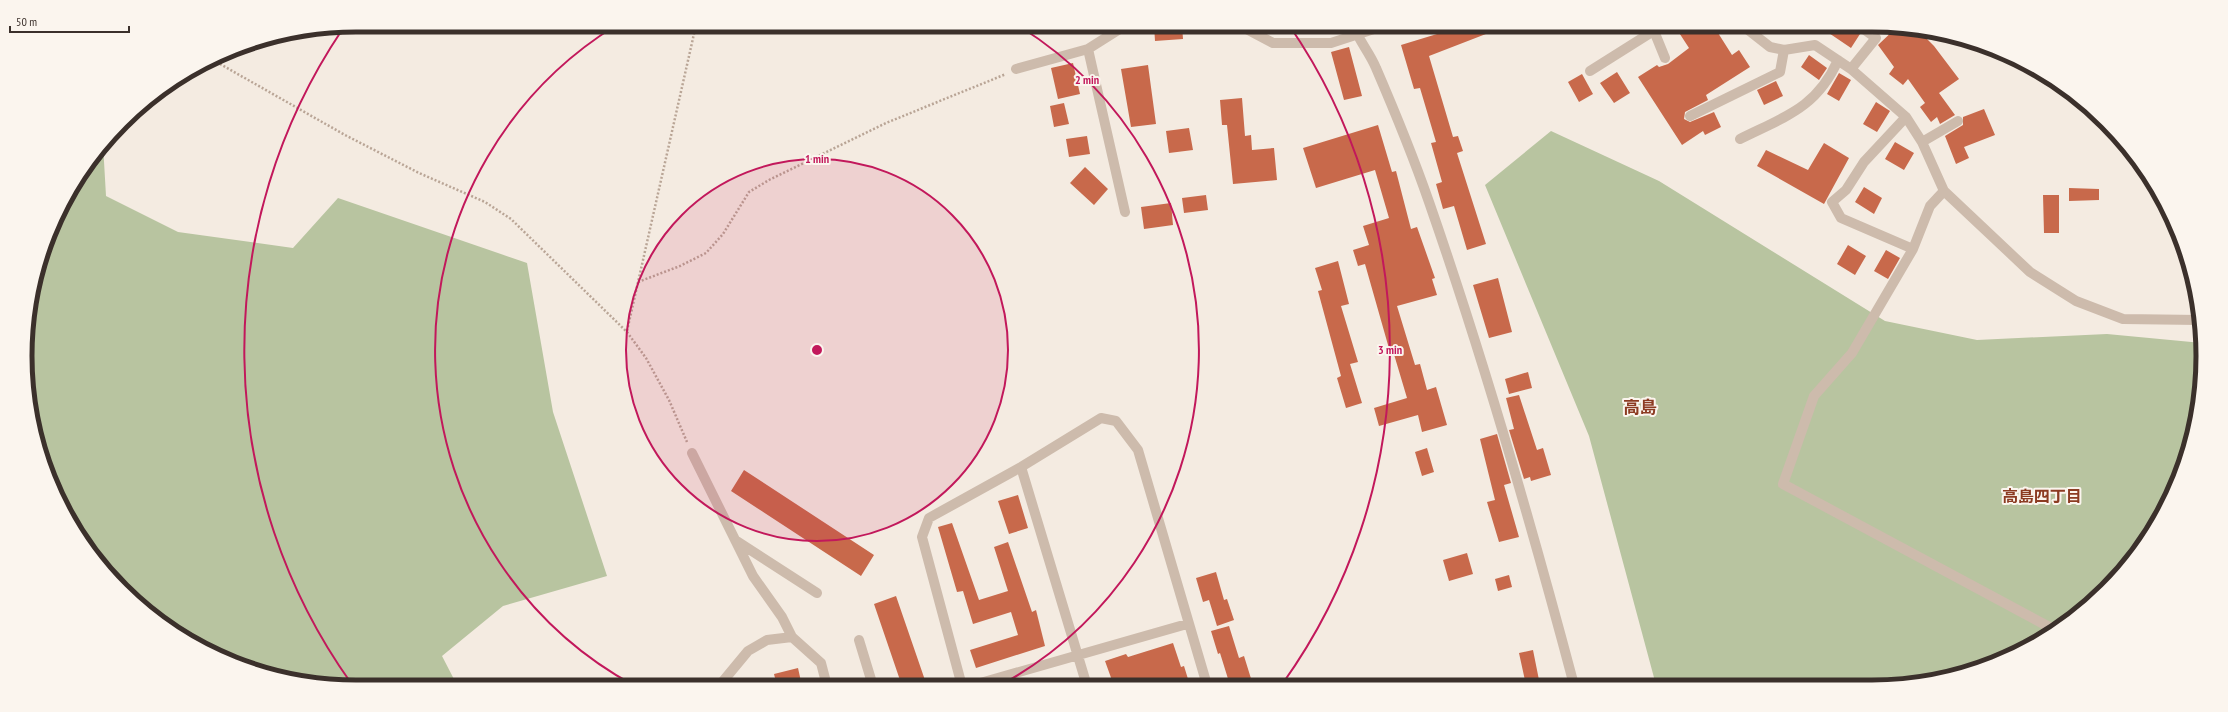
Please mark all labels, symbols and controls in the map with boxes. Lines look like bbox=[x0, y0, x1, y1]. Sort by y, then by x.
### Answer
scale bar bbox=[10, 8, 129, 34]
text: 50 m bbox=[16, 14, 37, 29]
text: 2 min bbox=[1075, 72, 1099, 87]
text: 1 min bbox=[805, 151, 829, 166]
text: 3 min bbox=[1378, 342, 1402, 357]
centre of rings bbox=[810, 343, 824, 357]
district label: 高島 bbox=[1623, 396, 1657, 418]
district label: 高島四丁目 bbox=[2002, 486, 2082, 506]

